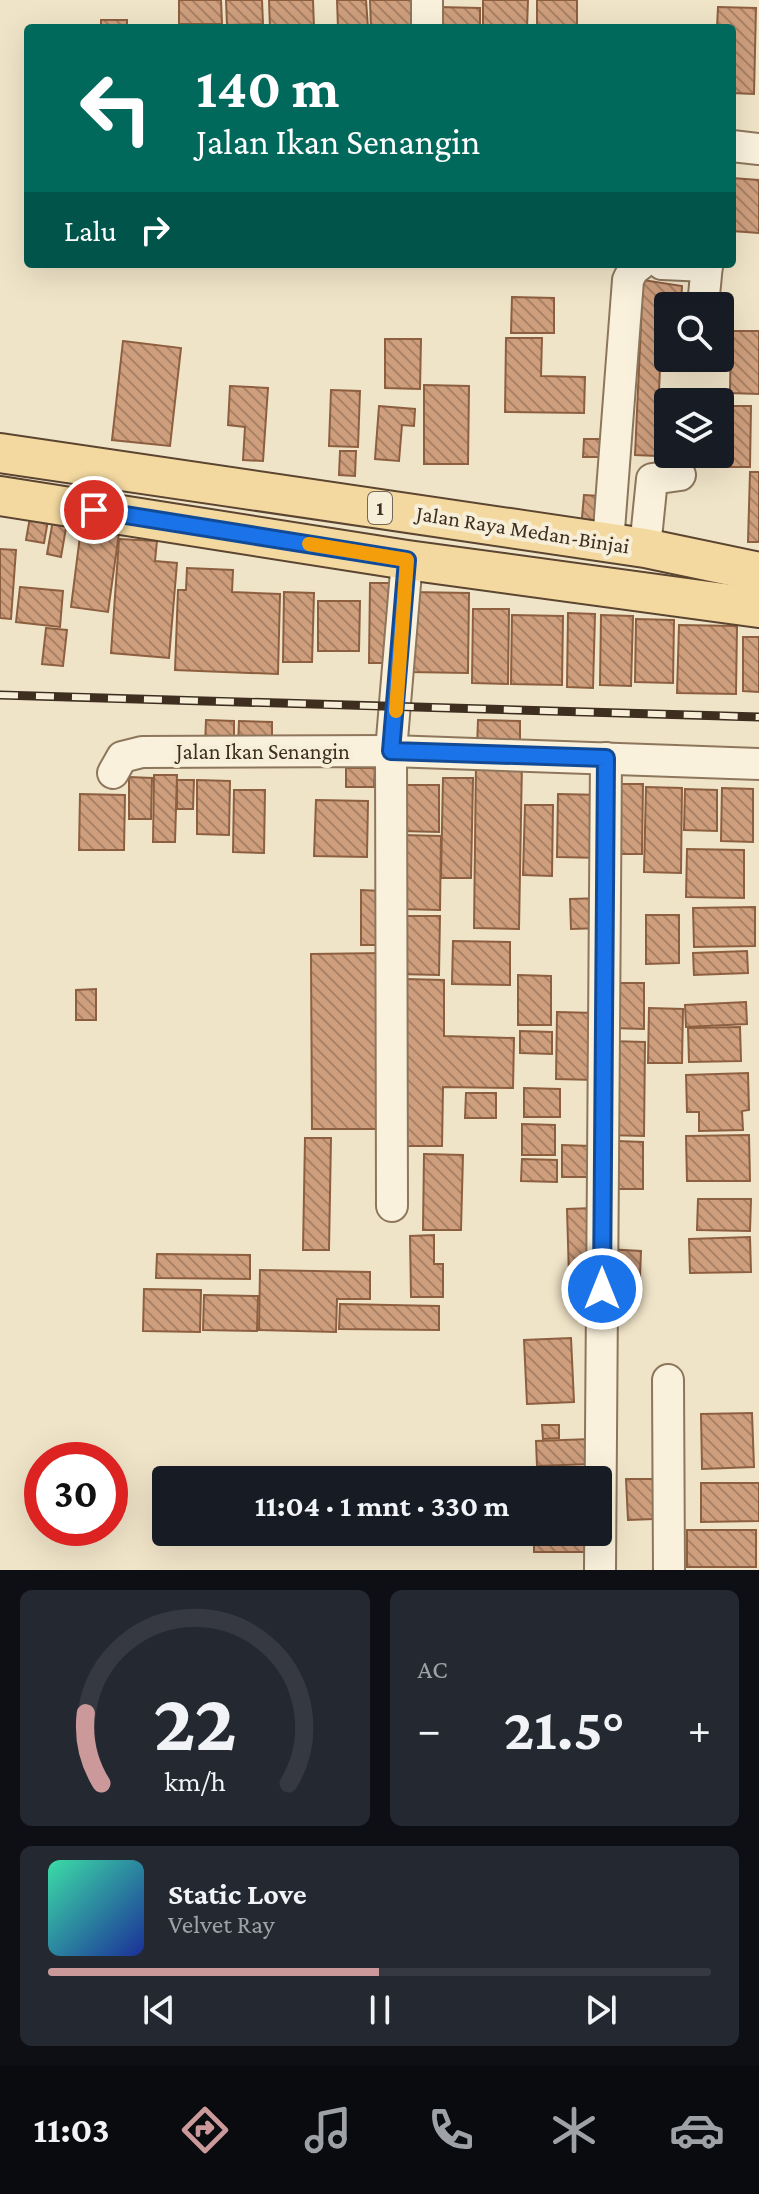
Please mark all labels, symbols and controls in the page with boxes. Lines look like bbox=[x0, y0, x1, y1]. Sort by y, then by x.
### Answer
icon: left bbox=[64, 56, 168, 160]
text: 140 m bbox=[196, 57, 339, 119]
text: Jalan Ikan Senangin bbox=[196, 122, 480, 162]
icon: right bbox=[133, 208, 177, 252]
text: Lalu bbox=[64, 214, 117, 247]
map controls bbox=[654, 292, 734, 468]
button: search bbox=[654, 292, 734, 372]
button: layers bbox=[654, 388, 734, 468]
pin bbox=[60, 476, 128, 544]
icon: arrive bbox=[72, 488, 116, 532]
road number: 1 bbox=[368, 492, 392, 524]
street label: Jalan Raya Medan-Binjai bbox=[413, 500, 632, 559]
street label: Jalan Ikan Senangin bbox=[174, 739, 350, 764]
position arrow bbox=[560, 1247, 644, 1331]
speed limit sign: 30 bbox=[24, 1442, 128, 1546]
text: 11:04 · 1 mnt · 330 m bbox=[255, 1489, 509, 1522]
text: AC bbox=[418, 1655, 448, 1684]
text: 22 bbox=[153, 1675, 237, 1768]
text: 21.5° bbox=[504, 1695, 625, 1762]
text: − bbox=[418, 1705, 441, 1753]
text: + bbox=[688, 1705, 711, 1753]
text: km/h bbox=[164, 1765, 226, 1797]
text: Static Love bbox=[168, 1877, 307, 1910]
text: Velvet Ray bbox=[168, 1910, 275, 1939]
icon: previous bbox=[137, 1988, 181, 2032]
icon: pause bbox=[358, 1988, 402, 2032]
icon: next bbox=[579, 1988, 623, 2032]
icon: directions bbox=[177, 2102, 233, 2158]
icon: music bbox=[300, 2102, 356, 2158]
icon: phone bbox=[423, 2102, 479, 2158]
icon: climate bbox=[546, 2102, 602, 2158]
icon: car bbox=[669, 2102, 725, 2158]
text: 11:03 bbox=[34, 2110, 109, 2150]

